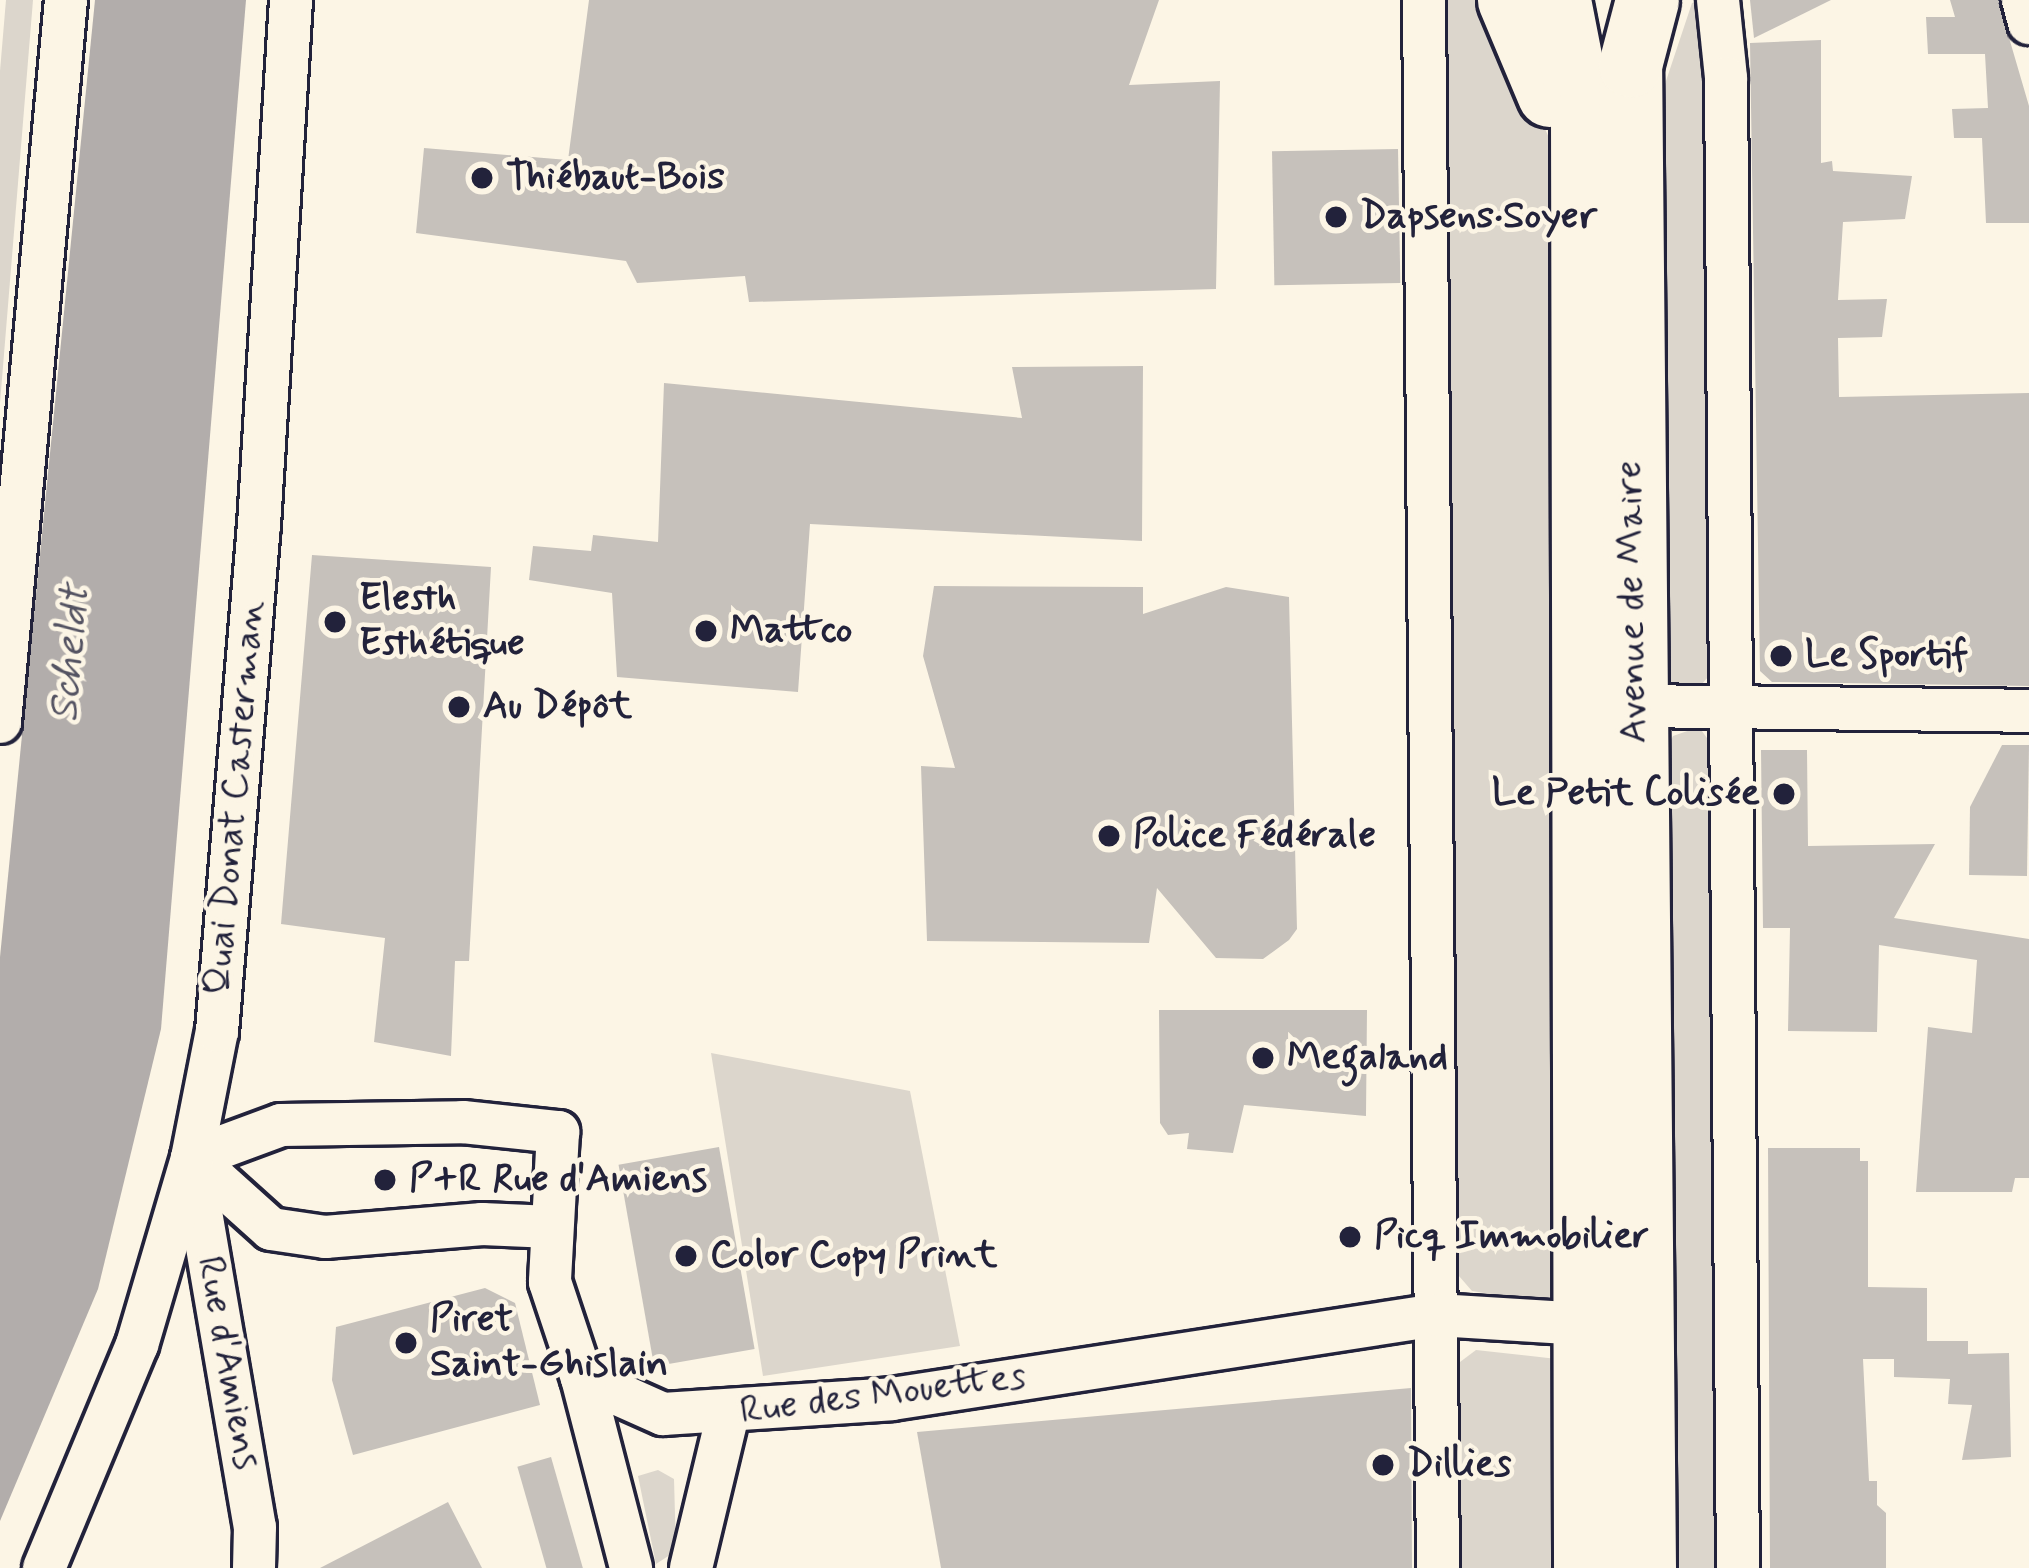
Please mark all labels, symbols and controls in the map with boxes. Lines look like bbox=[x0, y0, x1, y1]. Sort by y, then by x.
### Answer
place label: Thiébaut-Bois bbox=[506, 155, 725, 201]
marker: Thiébaut-Bois bbox=[469, 165, 495, 191]
place label: Dapsens·Soyer bbox=[1360, 194, 1597, 240]
marker: Dapsens·Soyer bbox=[1323, 204, 1349, 230]
street label: Avenue de Maire bbox=[1607, 463, 1659, 741]
place label: Elesth Esthétique bbox=[359, 577, 525, 668]
water label: Scheldt bbox=[40, 584, 102, 724]
street label: Quai Donat Casterman bbox=[196, 600, 276, 996]
place label: Mattco bbox=[730, 608, 852, 654]
marker: Elesth Esthétique bbox=[322, 609, 348, 635]
marker: Mattco bbox=[693, 618, 719, 644]
place label: Le Sportif bbox=[1805, 633, 1974, 679]
marker: Le Sportif bbox=[1768, 643, 1794, 669]
place label: Au Dépôt bbox=[483, 684, 632, 730]
marker: Au Dépôt bbox=[446, 694, 472, 720]
place label: Le Petit Colisée bbox=[1489, 771, 1760, 817]
marker: Le Petit Colisée bbox=[1771, 781, 1797, 807]
place label: Police Fédérale bbox=[1133, 813, 1375, 859]
marker: Police Fédérale bbox=[1096, 823, 1122, 849]
place label: Megaland bbox=[1287, 1035, 1448, 1081]
marker: Megaland bbox=[1250, 1045, 1276, 1071]
place label: P+R Rue d'Amiens bbox=[409, 1157, 708, 1203]
marker: P+R Rue d'Amiens bbox=[372, 1167, 398, 1193]
place label: Picq Immobilier bbox=[1374, 1214, 1648, 1260]
marker: Picq Immobilier bbox=[1337, 1224, 1363, 1250]
place label: Color Copy Print bbox=[710, 1233, 999, 1279]
marker: Color Copy Print bbox=[673, 1243, 699, 1269]
street label: Rue d'Amiens bbox=[185, 1253, 269, 1473]
place label: Piret Saint-Ghislain bbox=[430, 1298, 668, 1389]
marker: Piret Saint-Ghislain bbox=[393, 1330, 419, 1356]
street label: Rue des Mouettes bbox=[736, 1354, 1030, 1436]
place label: Dillies bbox=[1407, 1442, 1511, 1488]
marker: Dillies bbox=[1370, 1452, 1396, 1478]

